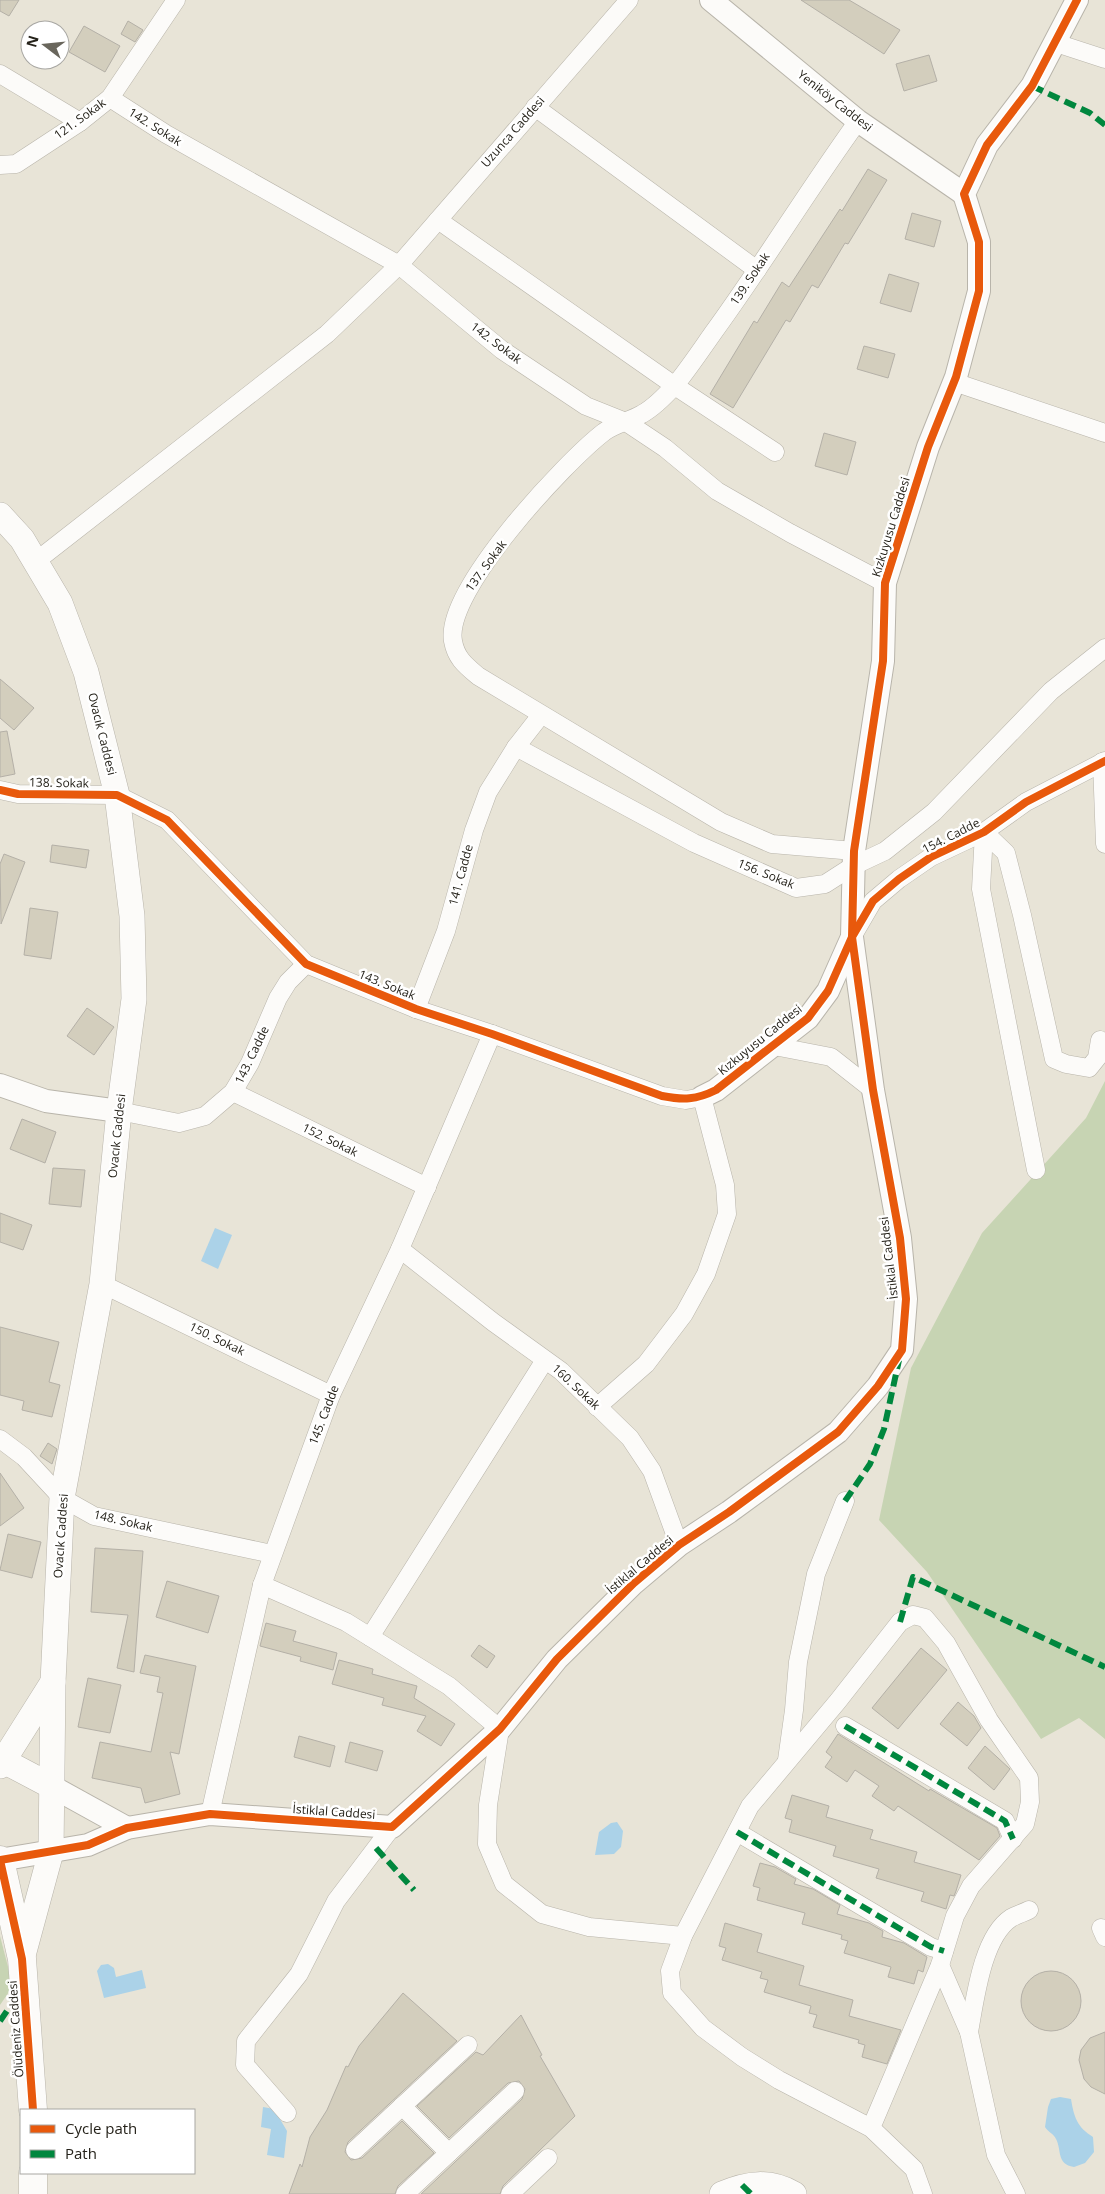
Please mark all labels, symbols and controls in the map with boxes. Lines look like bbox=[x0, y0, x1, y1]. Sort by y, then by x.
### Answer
north arrow bbox=[20, 20, 70, 70]
text: N bbox=[21, 33, 43, 49]
street label: Yeniköy Caddesi bbox=[794, 66, 876, 135]
street label: Uzunca Caddesi bbox=[477, 92, 548, 171]
street label: 121. Sokak bbox=[50, 94, 110, 143]
street label: 142. Sokak bbox=[125, 103, 186, 150]
street label: 139. Sokak bbox=[726, 249, 774, 308]
street label: 142. Sokak bbox=[467, 318, 526, 368]
street label: Kızkuyusu Caddesi bbox=[867, 475, 914, 579]
street label: 137. Sokak bbox=[461, 536, 510, 595]
street label: Ovacık Caddesi bbox=[84, 691, 121, 777]
street label: 138. Sokak bbox=[29, 773, 90, 792]
street label: 154. Cadde bbox=[919, 814, 983, 857]
street label: 141. Cadde bbox=[444, 842, 477, 907]
street label: 156. Sokak bbox=[735, 854, 798, 893]
street label: 143. Sokak bbox=[356, 965, 419, 1004]
street label: Kızkuyusu Caddesi bbox=[714, 1000, 805, 1079]
street label: 143. Cadde bbox=[230, 1023, 273, 1087]
street label: Ovacık Caddesi bbox=[104, 1093, 129, 1179]
street label: 152. Sokak bbox=[300, 1119, 361, 1161]
street label: İstiklal Caddesi bbox=[875, 1216, 902, 1300]
street label: 150. Sokak bbox=[187, 1318, 248, 1360]
street label: 160. Sokak bbox=[549, 1360, 605, 1414]
street label: 145. Cadde bbox=[304, 1382, 343, 1447]
street label: Ovacık Caddesi bbox=[49, 1493, 72, 1579]
street label: 148. Sokak bbox=[92, 1505, 155, 1536]
street label: İstiklal Caddesi bbox=[602, 1531, 677, 1598]
street label: İstiklal Caddesi bbox=[292, 1800, 376, 1823]
street label: Ölüdeniz Caddesi bbox=[4, 1980, 27, 2078]
legend bbox=[20, 2109, 195, 2174]
text: Cycle path bbox=[65, 2118, 137, 2138]
text: Path bbox=[65, 2143, 97, 2163]

